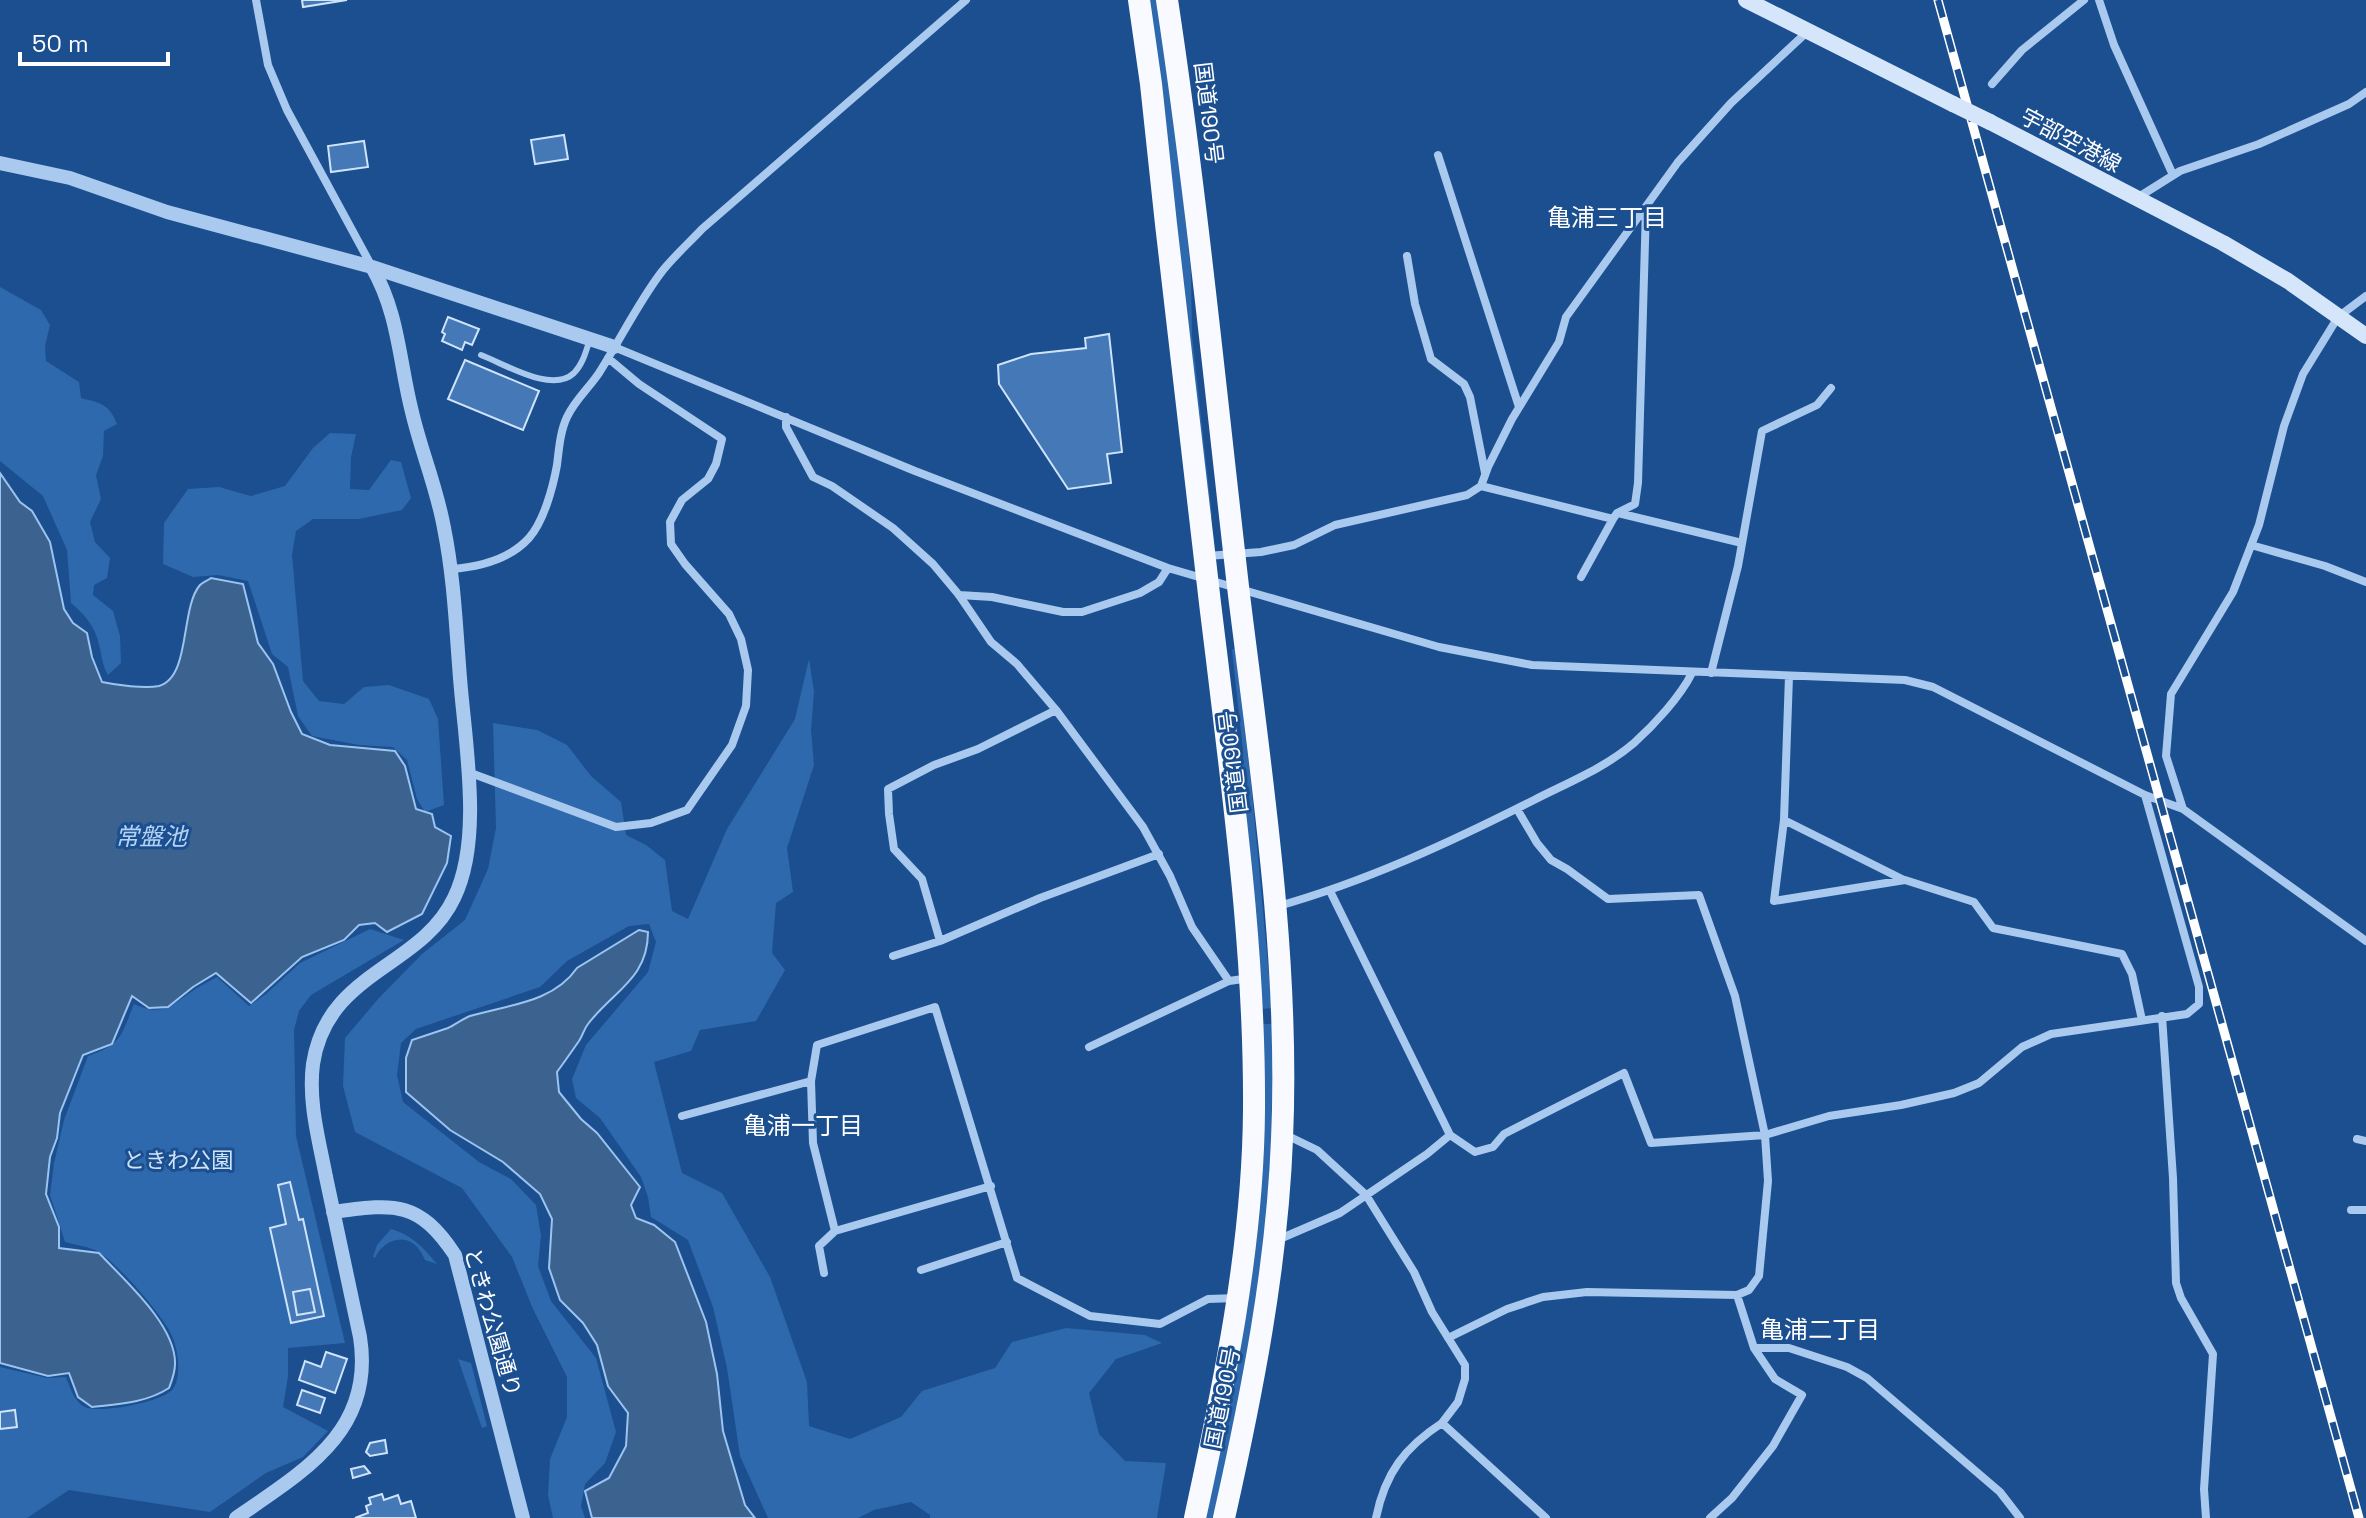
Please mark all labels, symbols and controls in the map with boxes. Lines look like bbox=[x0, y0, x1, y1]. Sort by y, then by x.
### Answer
scale bar bbox=[20, 16, 168, 66]
text: 50 m bbox=[32, 28, 89, 59]
street label: 国道190号 bbox=[1189, 60, 1229, 166]
street label: 宇部空港線 bbox=[2016, 102, 2126, 178]
district label: 亀浦三丁目 bbox=[1547, 202, 1667, 233]
street label: 国道190号 bbox=[1213, 709, 1253, 815]
water label: 常盤池 bbox=[115, 821, 189, 852]
district label: 亀浦一丁目 bbox=[743, 1110, 863, 1141]
park label: ときわ公園 bbox=[123, 1146, 233, 1174]
street label: ときわ公園通り bbox=[458, 1244, 528, 1400]
district label: 亀浦二丁目 bbox=[1760, 1314, 1880, 1345]
street label: 国道190号 bbox=[1198, 1345, 1246, 1451]

